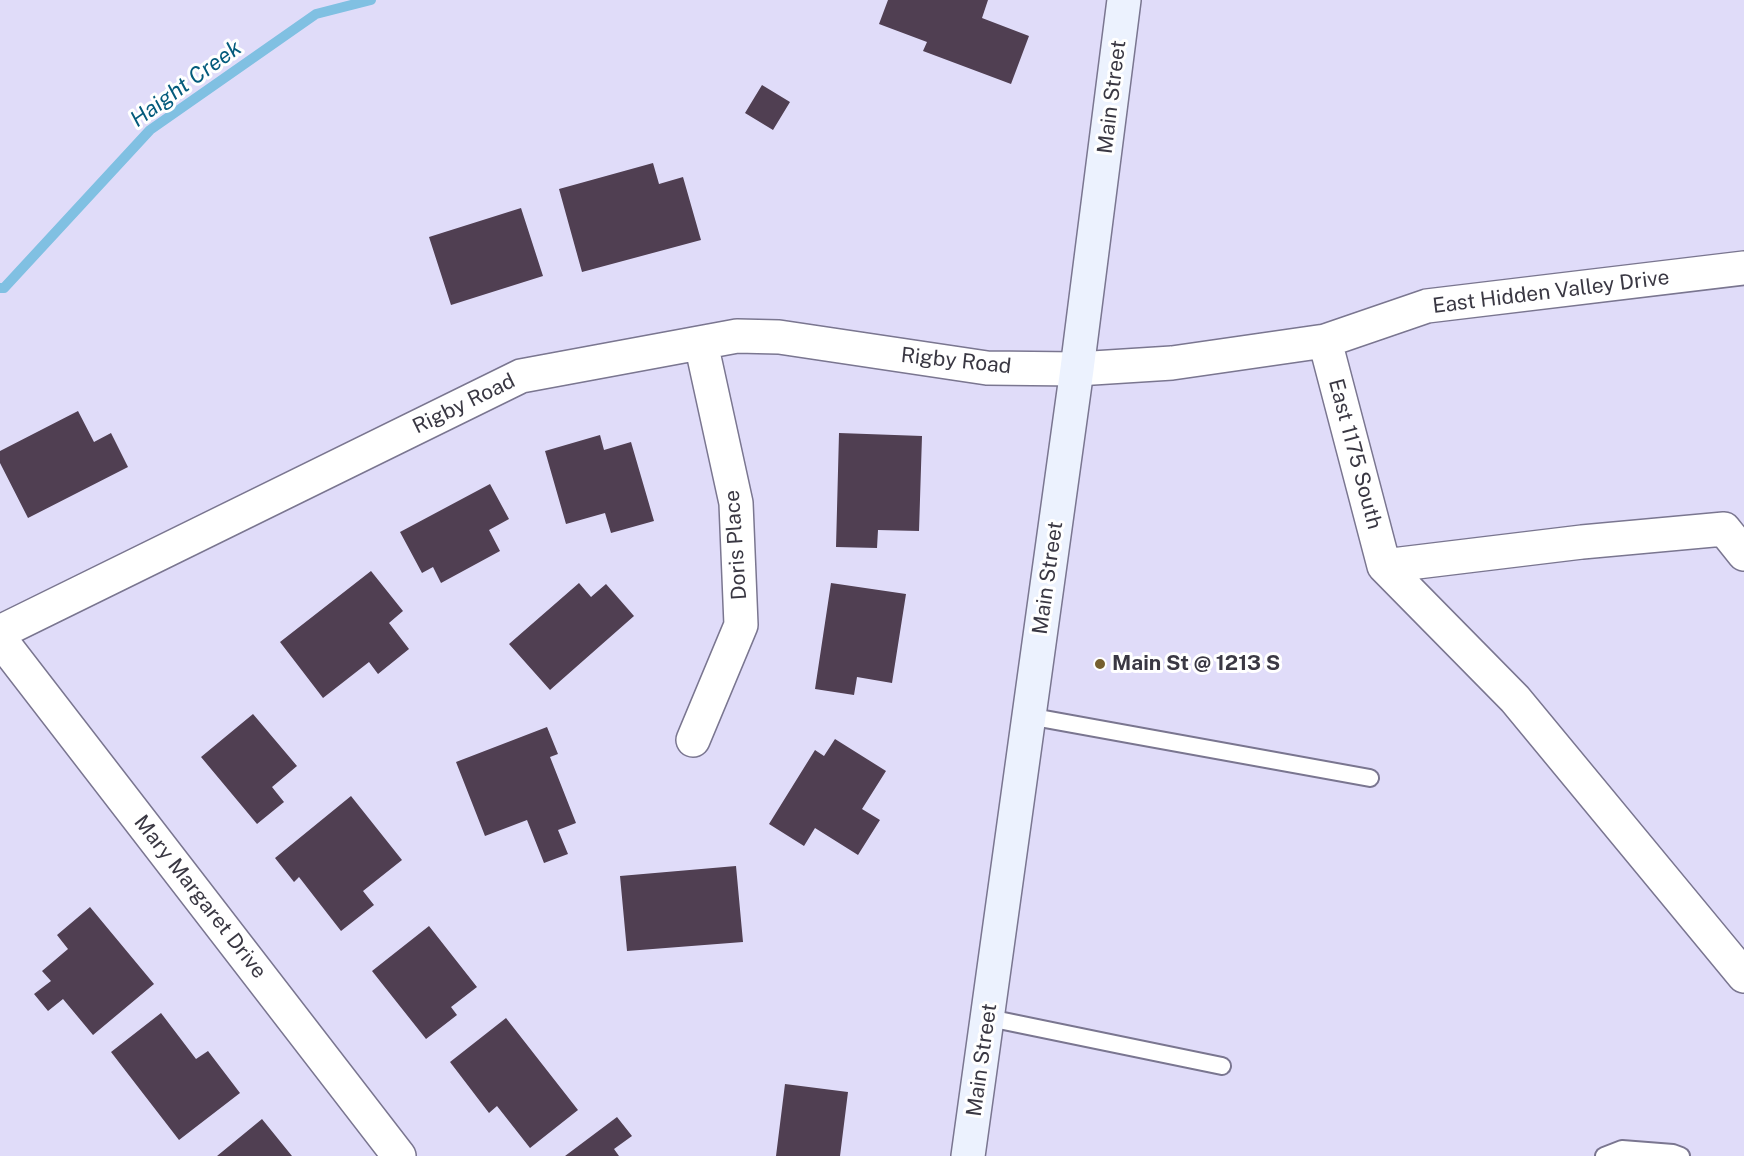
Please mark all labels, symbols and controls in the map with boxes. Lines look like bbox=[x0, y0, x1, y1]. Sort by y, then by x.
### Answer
water label: Haight Creek bbox=[125, 35, 247, 133]
street label: Main Street bbox=[1093, 39, 1131, 155]
street label: East Hidden Valley Drive bbox=[1431, 265, 1671, 319]
street label: Rigby Road bbox=[900, 343, 1012, 379]
street label: Rigby Road bbox=[409, 368, 519, 440]
street label: East 1175 South bbox=[1323, 376, 1387, 532]
street label: Doris Place bbox=[720, 489, 752, 601]
street label: Main Street bbox=[1028, 520, 1068, 636]
place label: Main St @ 1213 S bbox=[1112, 651, 1280, 677]
marker: Main St @ 1213 S bbox=[1093, 657, 1107, 671]
street label: Mary Margaret Drive bbox=[128, 810, 272, 984]
street label: Main Street bbox=[962, 1002, 1002, 1118]

